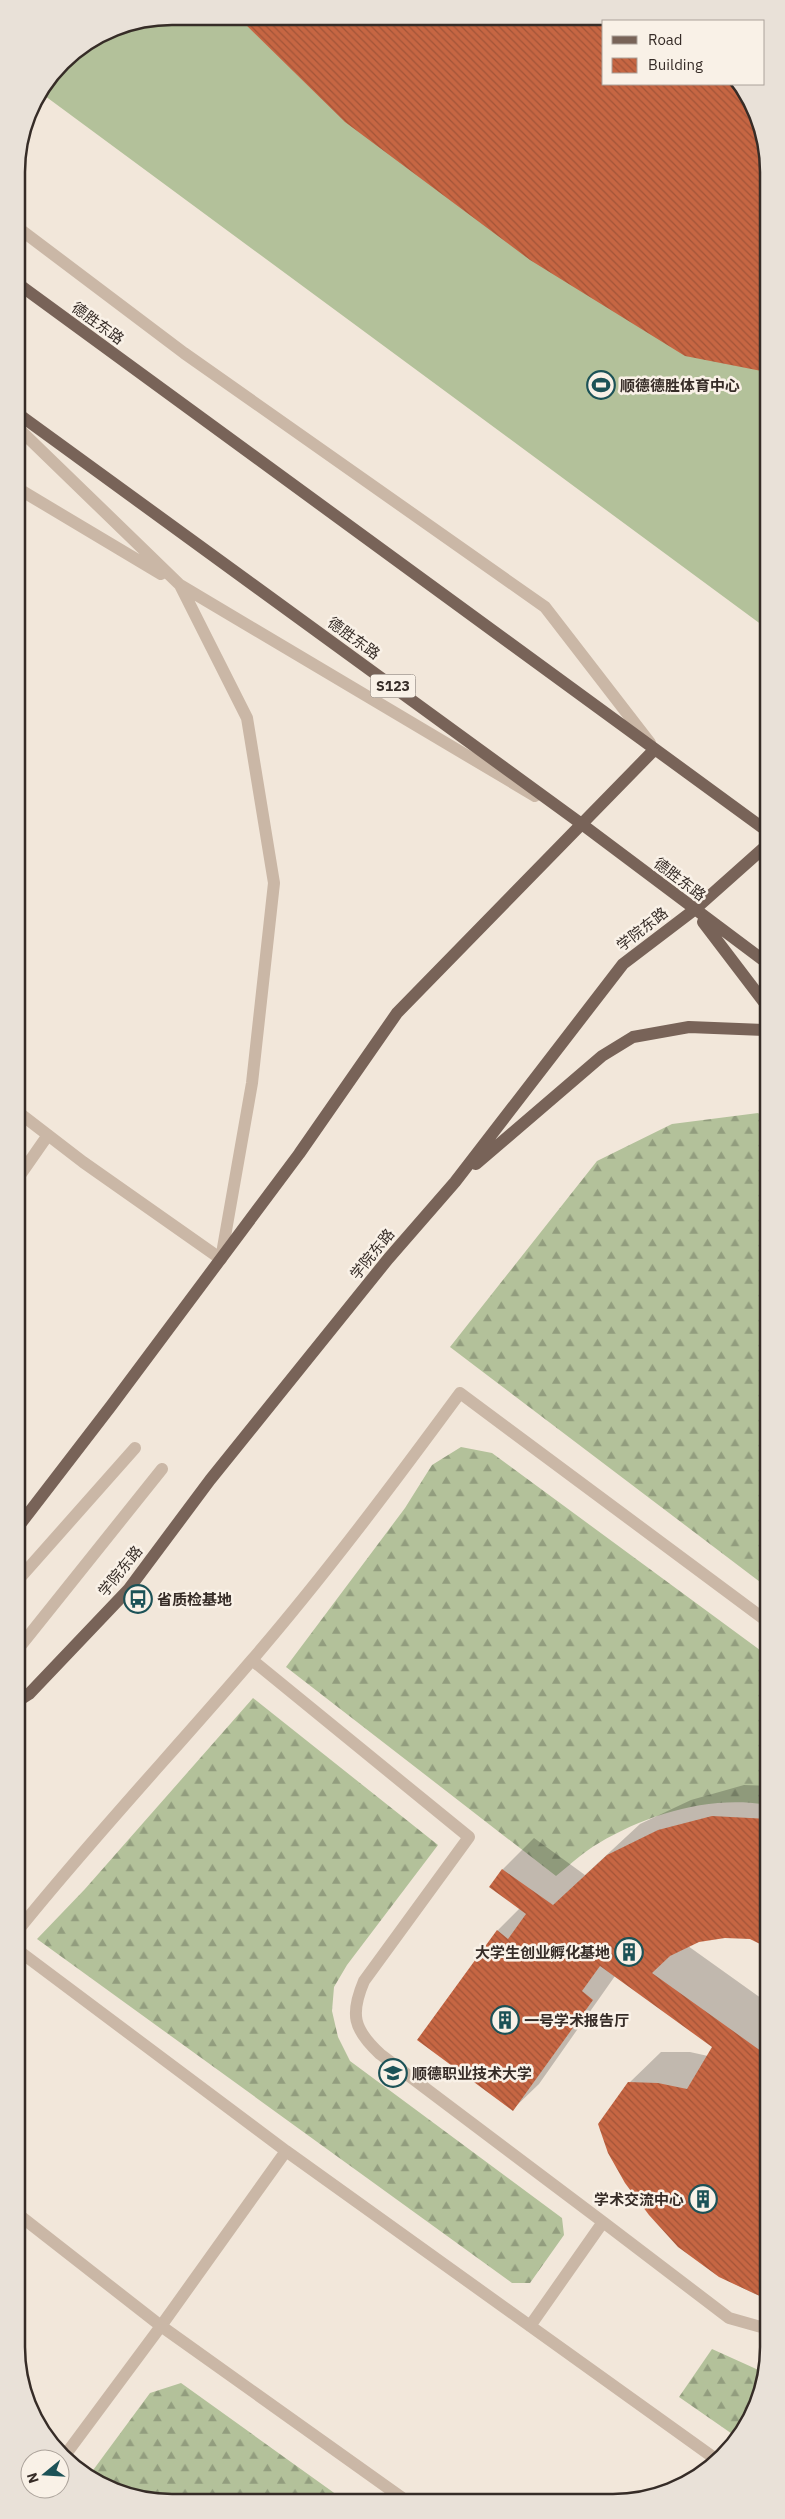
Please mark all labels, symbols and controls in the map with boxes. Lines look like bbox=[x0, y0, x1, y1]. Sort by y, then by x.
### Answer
legend bbox=[602, 20, 765, 85]
text: Road bbox=[648, 30, 683, 49]
text: Building bbox=[648, 55, 703, 74]
street label: 德胜东路 bbox=[68, 298, 128, 348]
sports icon: 顺德德胜体育中心 bbox=[586, 370, 616, 400]
place label: 顺德德胜体育中心 bbox=[620, 376, 740, 395]
street label: 德胜东路 bbox=[324, 613, 384, 663]
road number: S123 bbox=[370, 674, 416, 698]
street label: 德胜东路 bbox=[650, 853, 710, 905]
street label: 学院东路 bbox=[613, 903, 671, 955]
street label: 学院东路 bbox=[346, 1225, 398, 1283]
street label: 学院东路 bbox=[94, 1542, 146, 1600]
bus stop icon: 省质检基地 bbox=[123, 1584, 153, 1614]
place label: 省质检基地 bbox=[157, 1590, 232, 1609]
building icon: 大学生创业孵化基地 bbox=[614, 1937, 644, 1967]
place label: 大学生创业孵化基地 bbox=[475, 1943, 610, 1962]
building icon: 一号学术报告厅 bbox=[490, 2005, 520, 2035]
place label: 一号学术报告厅 bbox=[524, 2011, 629, 2030]
school or university icon: 顺德职业技术大学 bbox=[378, 2058, 408, 2088]
place label: 顺德职业技术大学 bbox=[412, 2064, 532, 2083]
building icon: 学术交流中心 bbox=[688, 2184, 718, 2214]
place label: 学术交流中心 bbox=[594, 2190, 684, 2209]
north arrow bbox=[20, 2449, 70, 2499]
text: N bbox=[23, 2470, 43, 2486]

